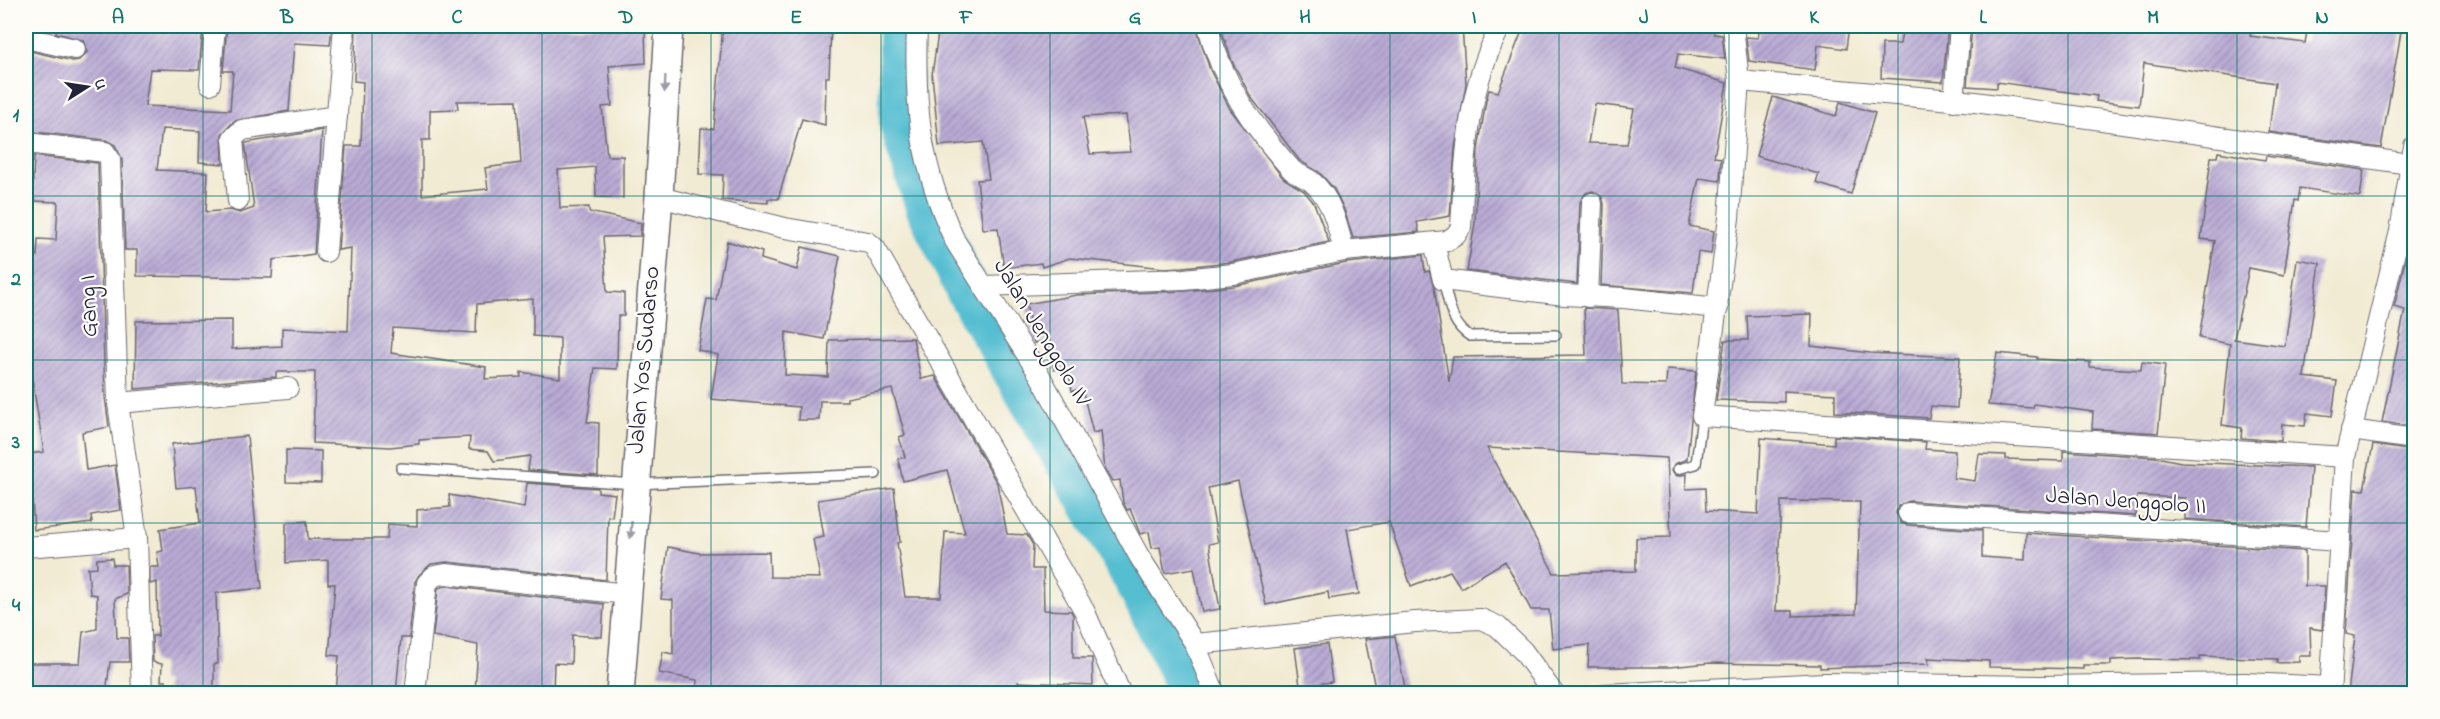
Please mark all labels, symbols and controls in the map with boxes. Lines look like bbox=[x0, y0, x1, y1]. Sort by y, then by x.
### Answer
text: A bbox=[112, 4, 124, 33]
text: B bbox=[279, 4, 294, 33]
text: C bbox=[452, 4, 463, 33]
text: D bbox=[618, 4, 633, 33]
text: E bbox=[790, 4, 802, 33]
text: F bbox=[959, 4, 973, 33]
text: G bbox=[1129, 4, 1142, 33]
text: H bbox=[1299, 4, 1311, 33]
text: I bbox=[1472, 4, 1477, 33]
text: J bbox=[1639, 4, 1649, 33]
text: K bbox=[1809, 4, 1820, 33]
text: L bbox=[1979, 4, 1987, 33]
text: M bbox=[2147, 4, 2159, 33]
text: N bbox=[2315, 4, 2329, 33]
north arrow bbox=[57, 57, 117, 117]
one-way arrow bbox=[661, 74, 670, 93]
text: U bbox=[87, 77, 113, 92]
text: 1 bbox=[13, 102, 20, 131]
street label: Jalan Jenggolo IV bbox=[983, 253, 1099, 414]
street label: Jalan Yos Sudarso bbox=[619, 265, 671, 455]
text: 2 bbox=[10, 266, 21, 295]
street label: Gang I bbox=[71, 274, 109, 338]
text: 3 bbox=[11, 429, 20, 458]
street label: Jalan Jenggolo II bbox=[2044, 479, 2208, 525]
one-way arrow bbox=[627, 520, 636, 539]
text: 4 bbox=[12, 592, 21, 621]

